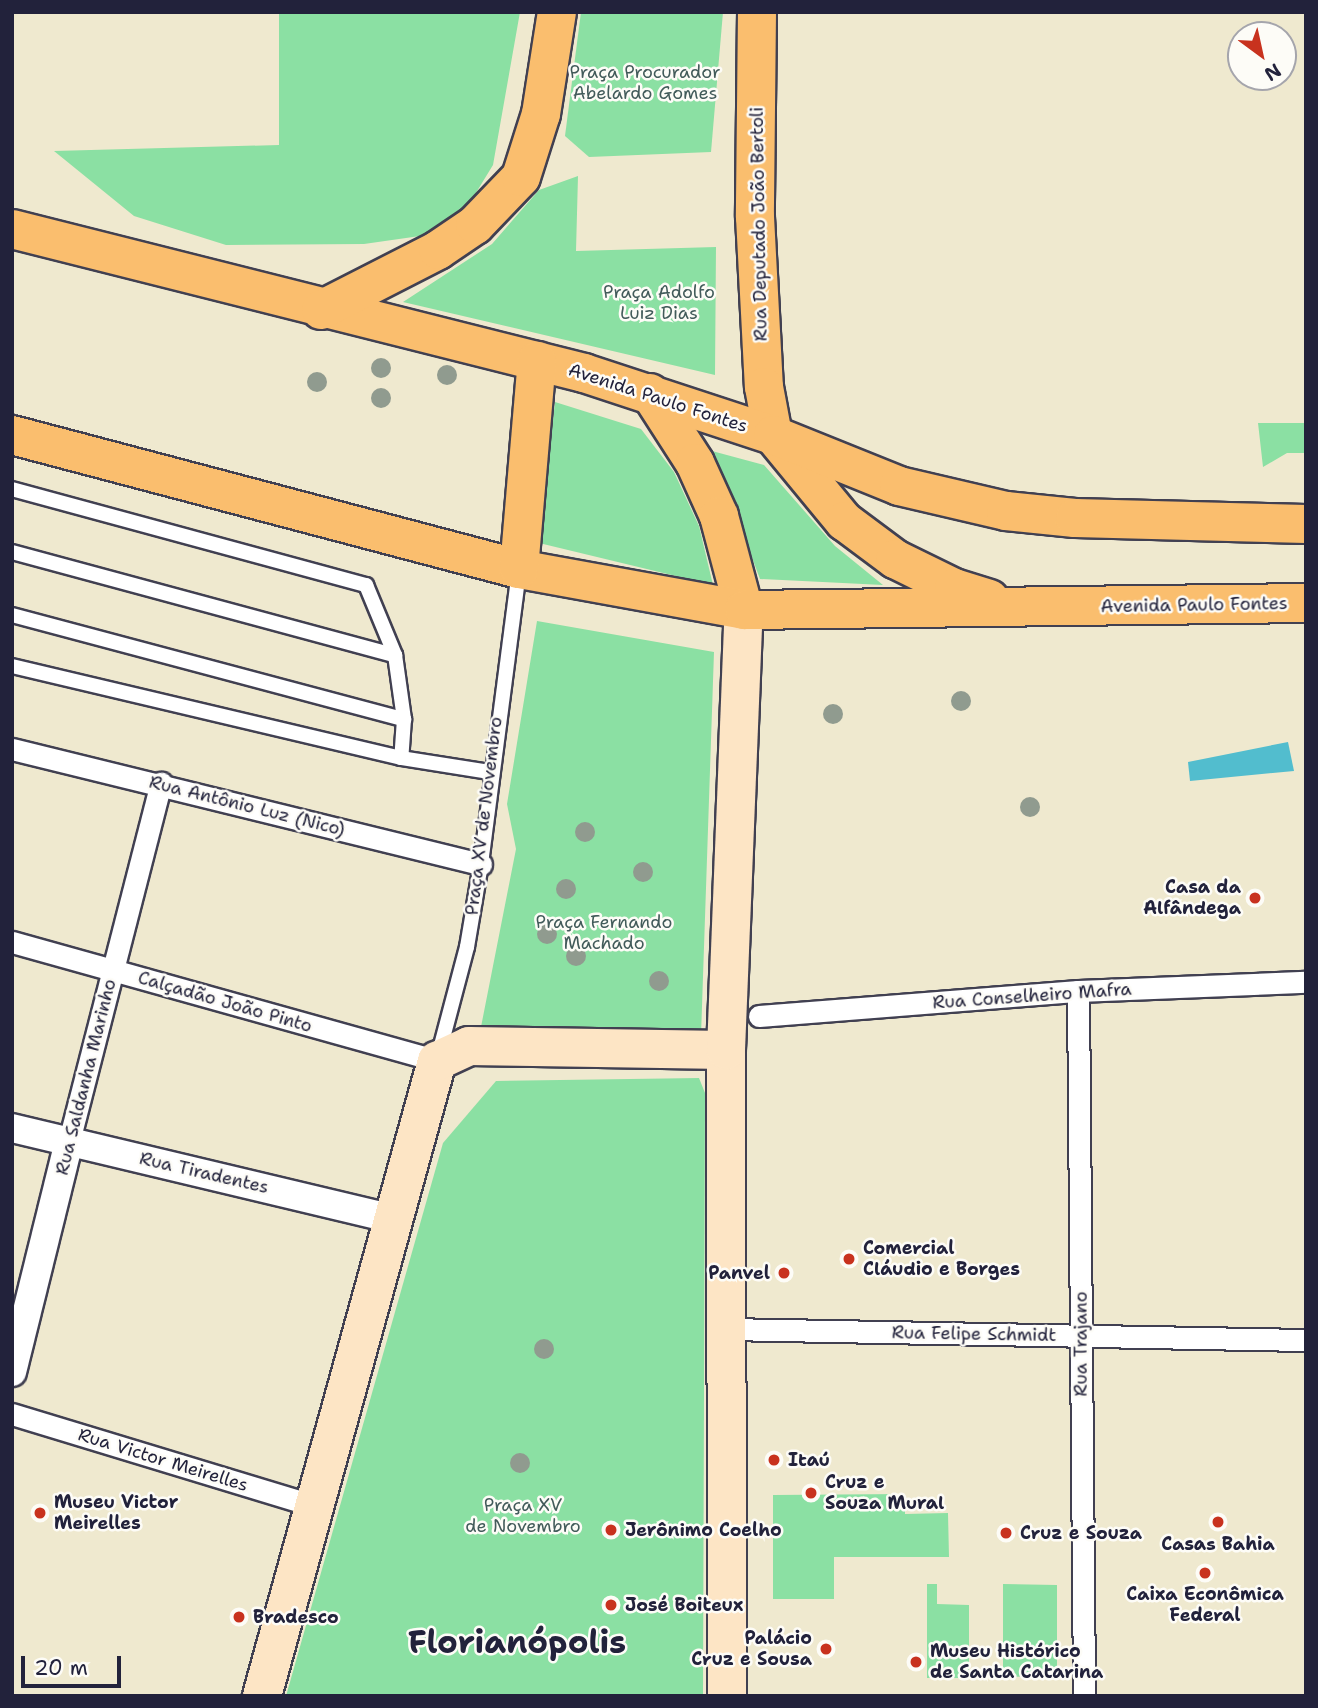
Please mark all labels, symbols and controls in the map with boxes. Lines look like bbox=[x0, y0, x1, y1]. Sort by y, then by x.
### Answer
north arrow bbox=[1227, 21, 1297, 91]
text: N bbox=[1259, 58, 1286, 87]
park label: Praça Procurador Abelardo Gomes bbox=[570, 62, 720, 104]
street label: Rua Deputado João Bertoli bbox=[746, 106, 772, 342]
park label: Praça Adolfo Luiz Dias bbox=[603, 282, 715, 324]
street label: Avenida Paulo Fontes bbox=[566, 359, 750, 437]
street label: Avenida Paulo Fontes bbox=[1100, 593, 1288, 617]
street label: Praça XV de Novembro bbox=[461, 715, 507, 917]
street label: Rua Antônio Luz (Nico) bbox=[147, 771, 347, 841]
place label: Casa da Alfândega bbox=[1143, 877, 1241, 920]
marker: Casa da Alfândega bbox=[1247, 890, 1263, 906]
park label: Praça Fernando Machado bbox=[536, 912, 672, 954]
street label: Calçadão João Pinto bbox=[135, 967, 315, 1037]
street label: Rua Saldanha Marinho bbox=[51, 977, 121, 1177]
street label: Rua Conselheiro Mafra bbox=[932, 978, 1132, 1014]
street label: Rua Tiradentes bbox=[137, 1148, 271, 1198]
place label: Comercial Cláudio e Borges bbox=[863, 1238, 1020, 1280]
marker: Comercial Cláudio e Borges bbox=[841, 1251, 857, 1267]
place label: Panvel bbox=[708, 1262, 770, 1284]
marker: Panvel bbox=[776, 1265, 792, 1281]
street label: Rua Trajano bbox=[1070, 1291, 1092, 1397]
street label: Rua Felipe Schmidt bbox=[891, 1322, 1057, 1346]
street label: Rua Victor Meirelles bbox=[75, 1424, 251, 1496]
place label: Itaú bbox=[788, 1449, 830, 1471]
marker: Itaú bbox=[766, 1452, 782, 1468]
place label: Cruz e Souza Mural bbox=[825, 1472, 944, 1514]
marker: Cruz e Souza Mural bbox=[803, 1485, 819, 1501]
place label: Museu Victor Meirelles bbox=[54, 1492, 178, 1534]
park label: Praça XV de Novembro bbox=[465, 1495, 581, 1538]
marker: Museu Victor Meirelles bbox=[32, 1505, 48, 1521]
marker: Casas Bahia bbox=[1210, 1514, 1226, 1530]
place label: Jerônimo Coelho bbox=[625, 1519, 782, 1541]
marker: Jerônimo Coelho bbox=[603, 1522, 619, 1538]
place label: Cruz e Souza bbox=[1020, 1522, 1142, 1544]
marker: Cruz e Souza bbox=[998, 1525, 1014, 1541]
place label: Casas Bahia bbox=[1161, 1533, 1275, 1555]
marker: Caixa Econômica Federal bbox=[1197, 1565, 1213, 1581]
place label: Caixa Econômica Federal bbox=[1126, 1584, 1284, 1626]
place label: José Boiteux bbox=[625, 1594, 743, 1616]
marker: José Boiteux bbox=[603, 1597, 619, 1613]
place label: Bradesco bbox=[253, 1606, 339, 1628]
marker: Bradesco bbox=[231, 1609, 247, 1625]
district label: Florianópolis bbox=[408, 1623, 626, 1661]
place label: Palácio Cruz e Sousa bbox=[691, 1628, 812, 1670]
marker: Palácio Cruz e Sousa bbox=[818, 1641, 834, 1657]
place label: Museu Histórico de Santa Catarina bbox=[930, 1641, 1103, 1684]
scale bar bbox=[24, 1642, 124, 1686]
text: 20 m bbox=[34, 1654, 88, 1682]
marker: Museu Histórico de Santa Catarina bbox=[908, 1654, 924, 1670]

